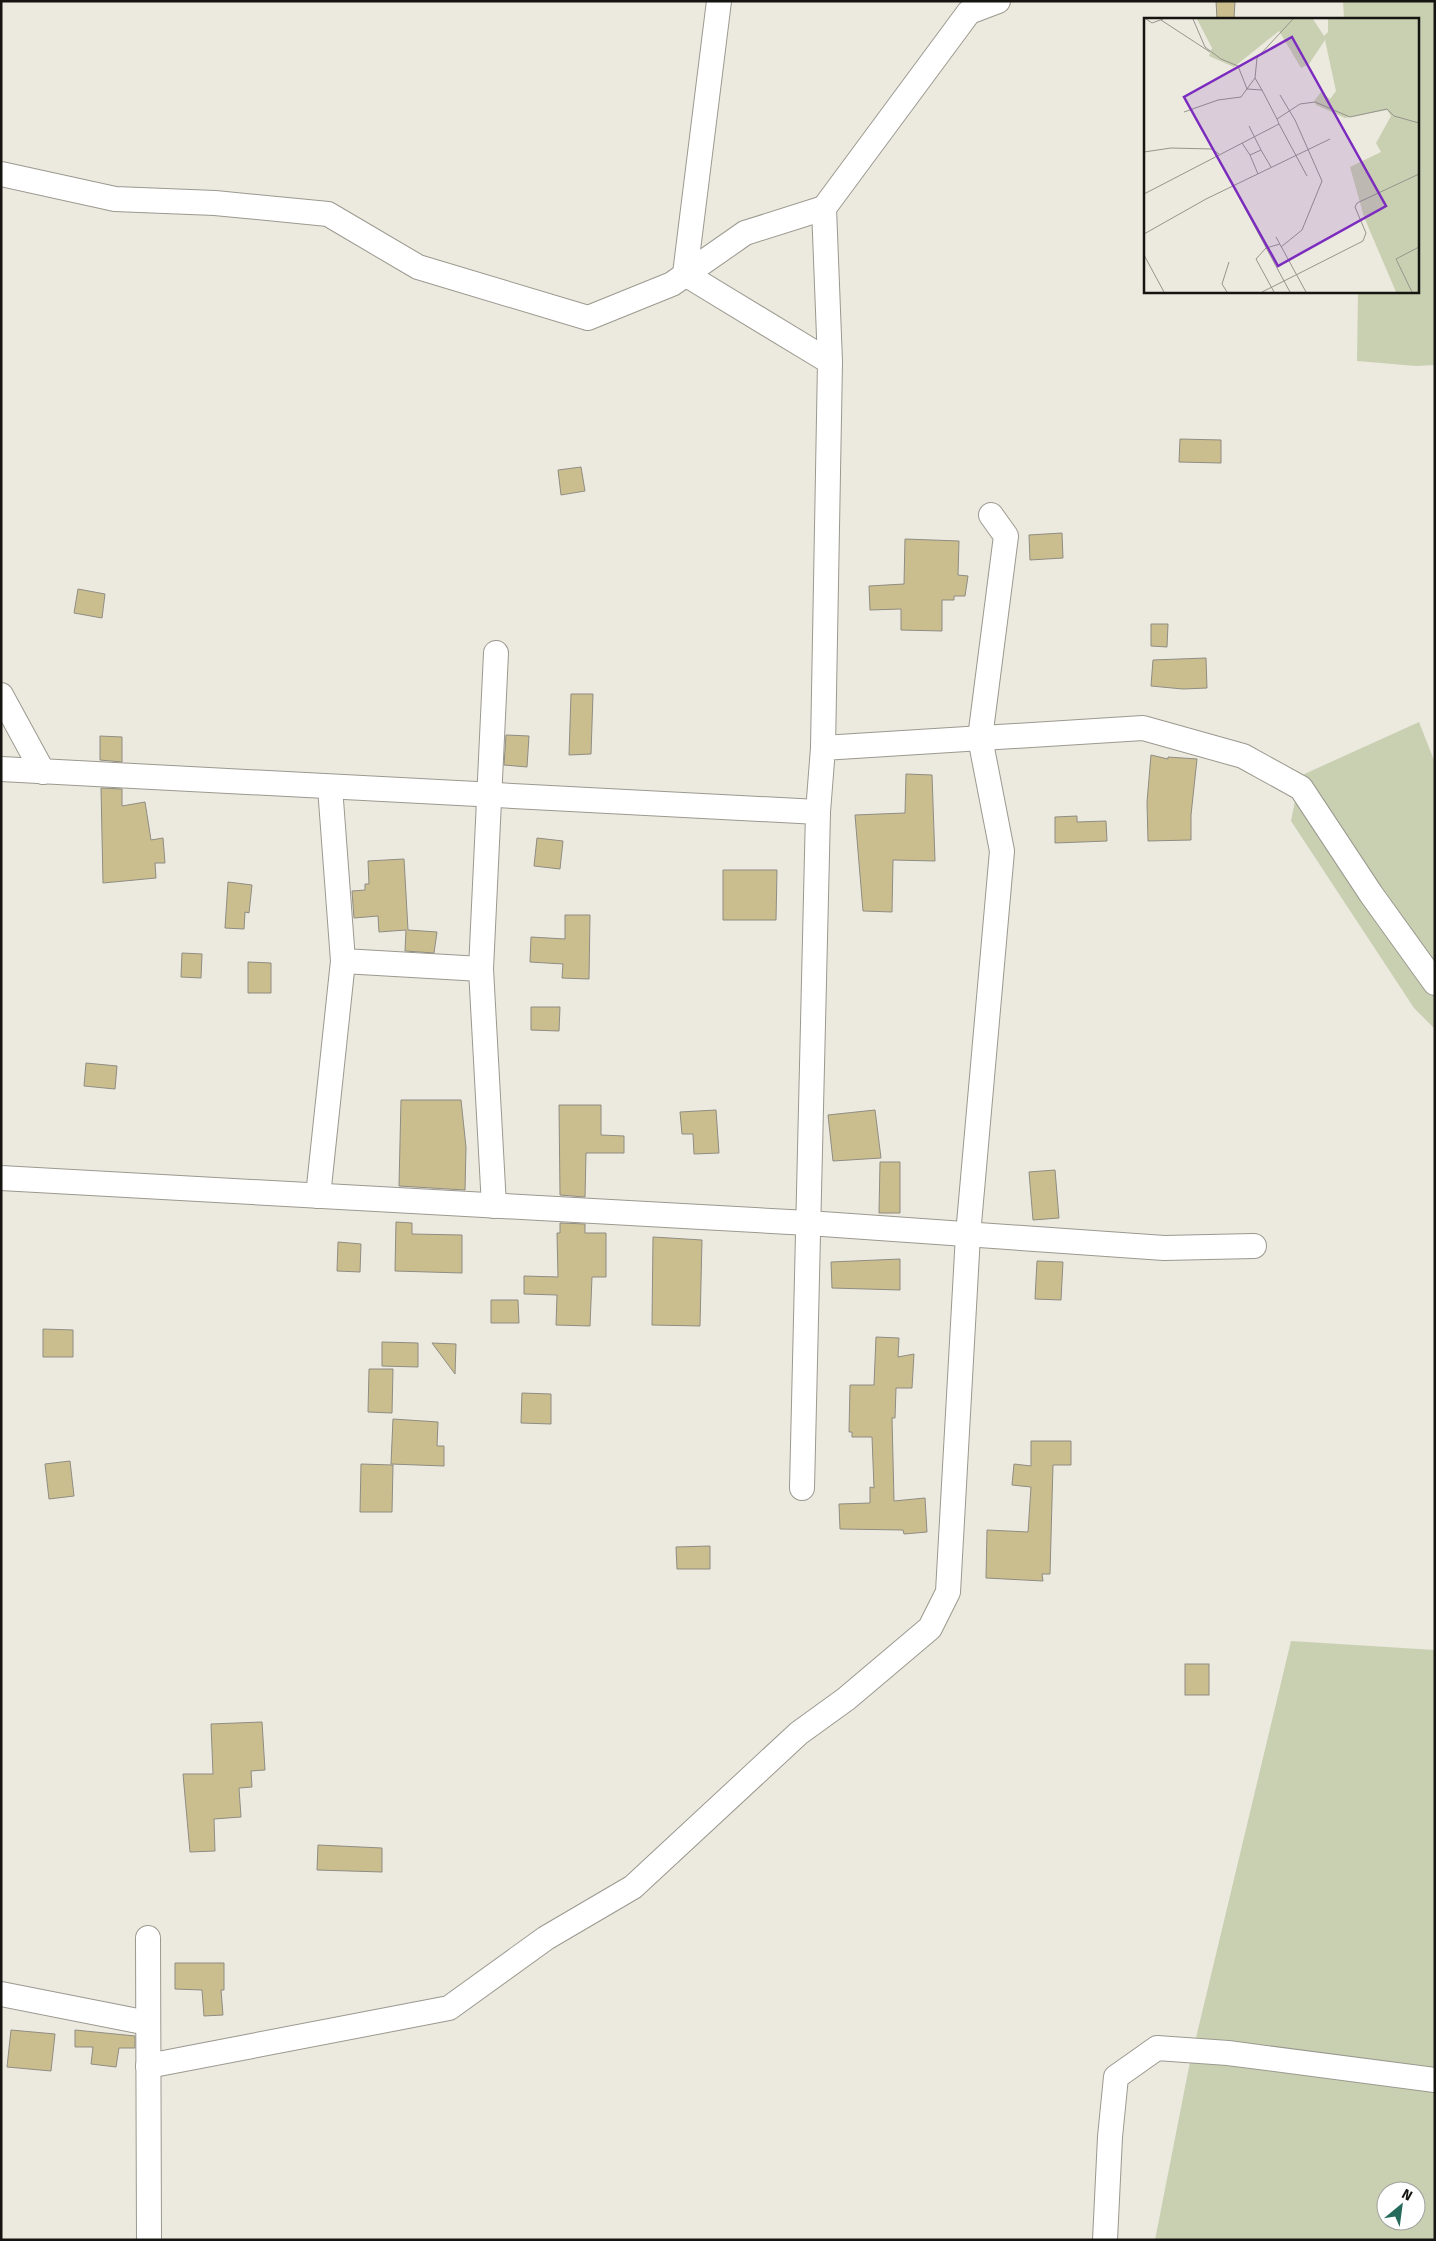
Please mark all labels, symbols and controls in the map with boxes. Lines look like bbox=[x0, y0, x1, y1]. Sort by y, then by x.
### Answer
inset map bbox=[1144, 18, 1418, 292]
north arrow bbox=[1376, 2181, 1426, 2231]
text: N bbox=[1399, 2185, 1415, 2205]

